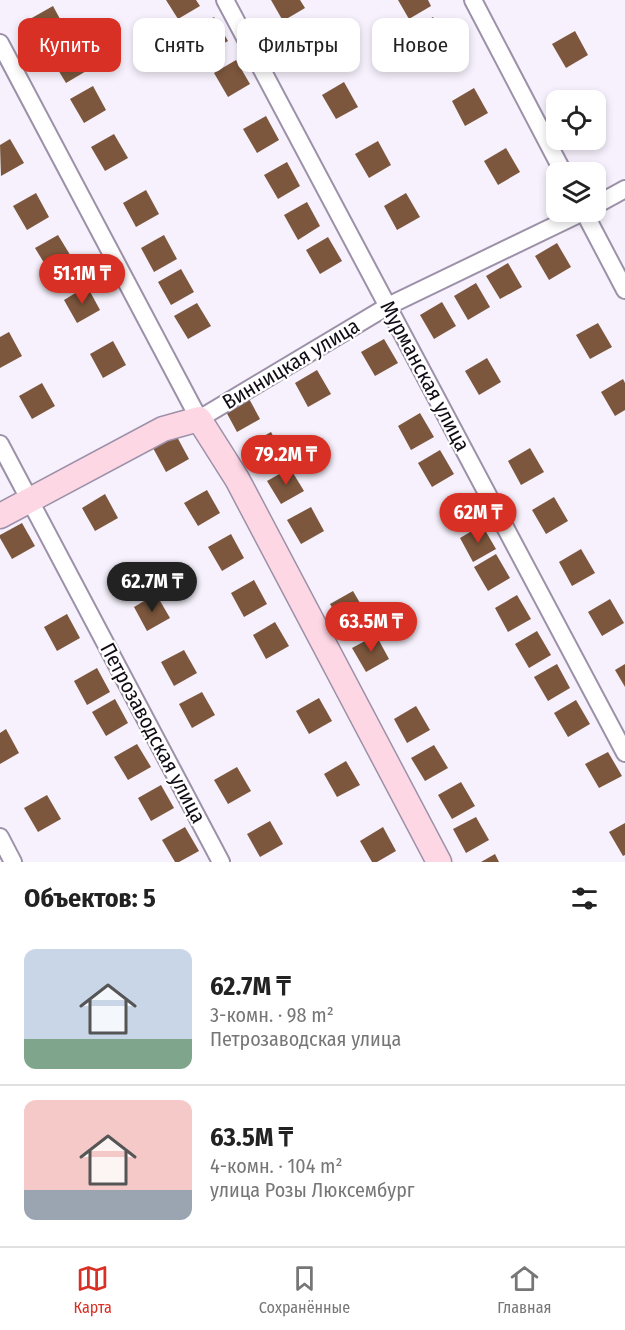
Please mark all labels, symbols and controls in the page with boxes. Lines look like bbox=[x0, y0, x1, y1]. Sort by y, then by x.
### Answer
chip: Купить bbox=[18, 18, 121, 72]
chip: Снять bbox=[133, 18, 225, 72]
chip: Фильтры bbox=[237, 18, 360, 72]
chip: Новое bbox=[372, 18, 469, 72]
map controls bbox=[546, 90, 606, 222]
button: locate bbox=[546, 90, 606, 150]
button: layers bbox=[546, 162, 606, 222]
pin: 51.1M ₸ bbox=[27, 254, 137, 305]
text: 51.1M ₸ bbox=[53, 261, 111, 285]
street label: Мурманская улица bbox=[374, 296, 476, 456]
street label: Винницкая улица bbox=[218, 313, 364, 415]
pin: 79.2M ₸ bbox=[231, 435, 341, 486]
text: 79.2M ₸ bbox=[255, 442, 317, 466]
pin: 62M ₸ bbox=[436, 493, 520, 544]
text: 62M ₸ bbox=[453, 500, 503, 524]
pin: 62.7M ₸ bbox=[97, 562, 207, 613]
text: 62.7M ₸ bbox=[121, 569, 183, 593]
pin: 63.5M ₸ bbox=[316, 602, 426, 653]
text: 63.5M ₸ bbox=[339, 609, 403, 633]
street label: Петрозаводская улица bbox=[94, 638, 212, 828]
icon: filters bbox=[568, 882, 601, 915]
text: Объектов: 5 bbox=[24, 883, 156, 914]
text: 62.7M ₸ bbox=[210, 971, 291, 1002]
icon: home bbox=[72, 973, 144, 1045]
text: 3-комн. · 98 m² bbox=[210, 1003, 334, 1027]
text: Петрозаводская улица bbox=[210, 1027, 401, 1051]
text: 63.5M ₸ bbox=[210, 1122, 293, 1153]
icon: home bbox=[72, 1124, 144, 1196]
text: 4-комн. · 104 m² bbox=[210, 1154, 343, 1178]
text: улица Розы Люксембург bbox=[210, 1178, 415, 1202]
tab: Карта bbox=[74, 1262, 112, 1317]
tab: Сохранённые bbox=[259, 1262, 350, 1317]
tab: Главная bbox=[497, 1262, 551, 1317]

